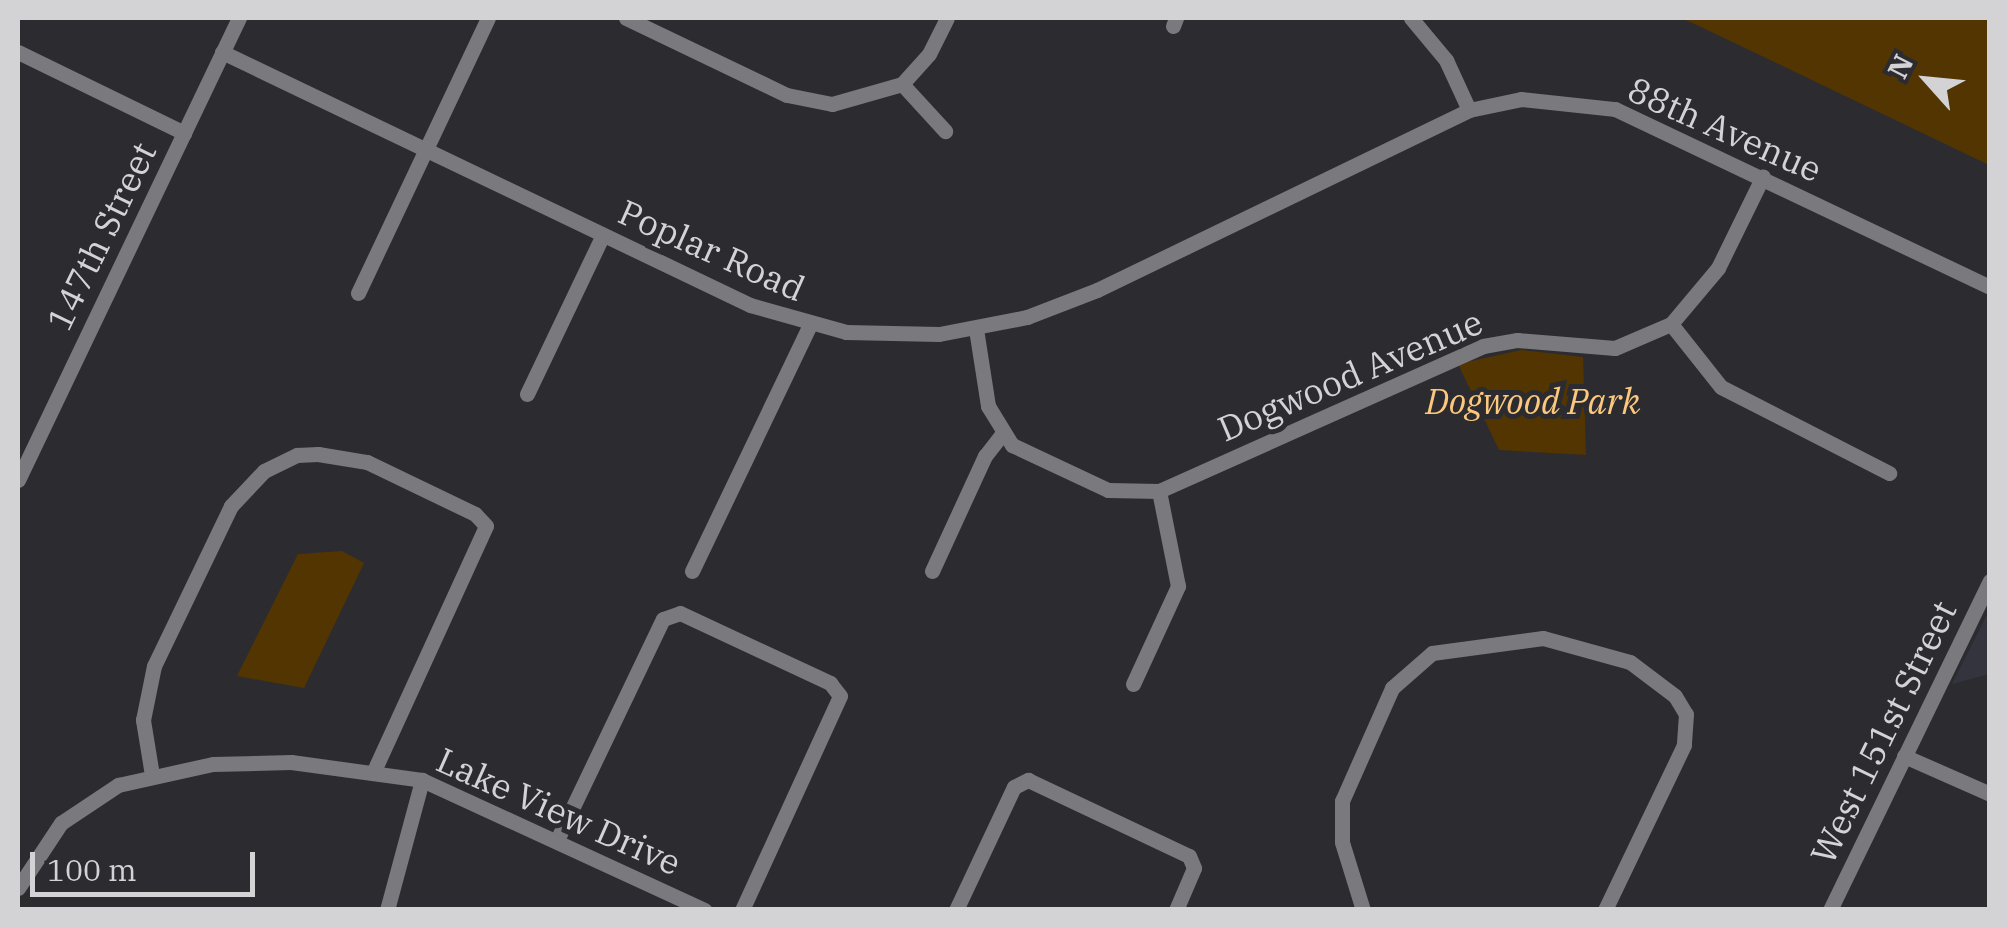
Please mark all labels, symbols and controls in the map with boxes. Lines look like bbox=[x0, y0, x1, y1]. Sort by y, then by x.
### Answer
north arrow bbox=[1877, 30, 1977, 130]
text: N bbox=[1878, 48, 1921, 84]
street label: 88th Avenue bbox=[1622, 68, 1828, 190]
street label: 147th Street bbox=[37, 135, 165, 337]
street label: Poplar Road bbox=[613, 190, 811, 310]
street label: Dogwood Avenue bbox=[1211, 300, 1489, 450]
park label: Dogwood Park bbox=[1426, 380, 1640, 422]
street label: West 151st Street bbox=[1801, 594, 1965, 870]
street label: Lake View Drive bbox=[430, 738, 688, 884]
scale bar bbox=[35, 832, 260, 894]
text: 100 m bbox=[47, 850, 137, 889]

